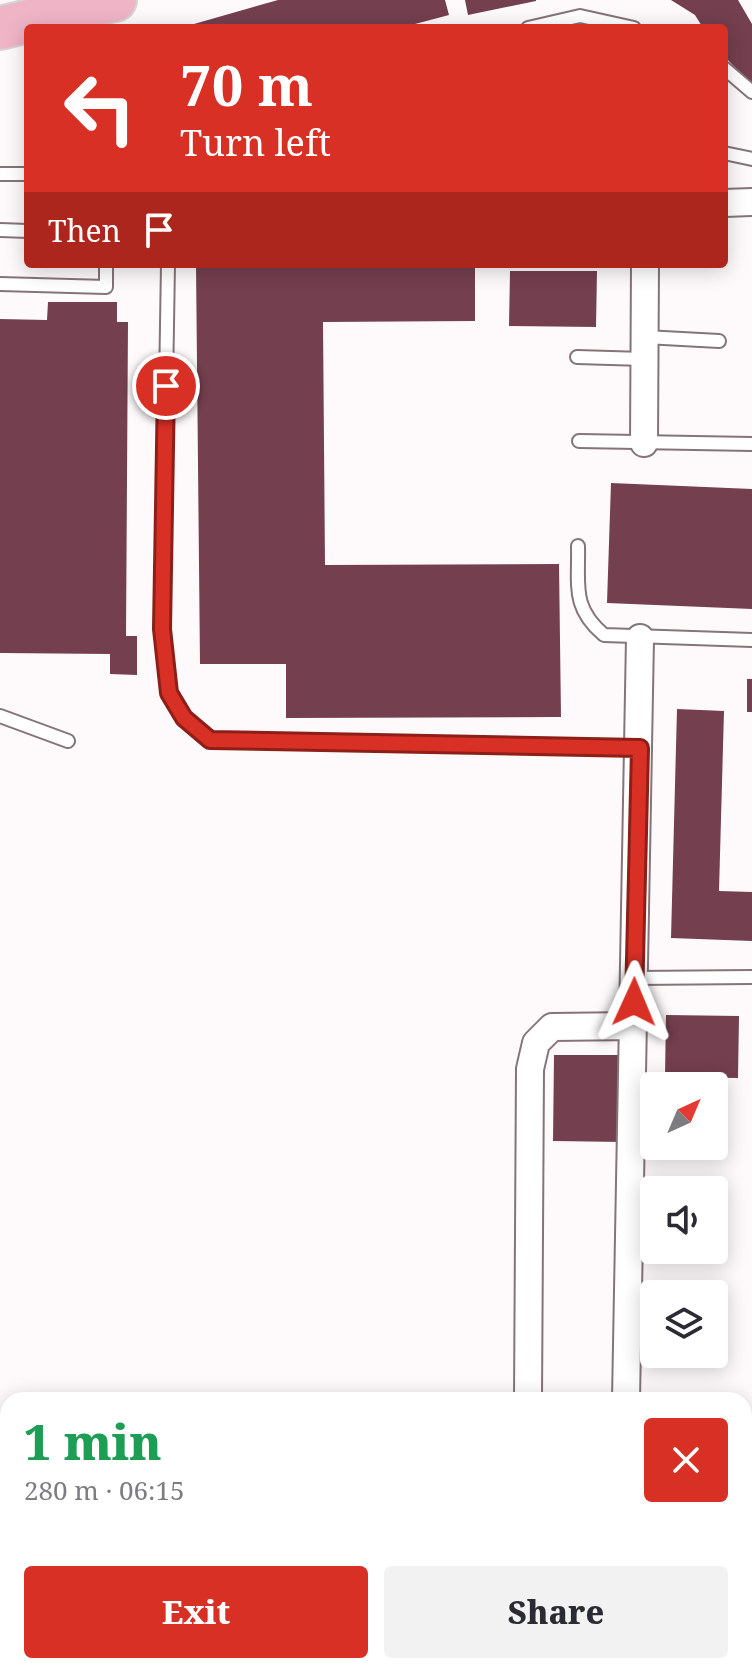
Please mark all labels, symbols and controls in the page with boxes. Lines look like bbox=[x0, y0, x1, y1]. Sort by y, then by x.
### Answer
text: 70 m bbox=[180, 46, 313, 122]
icon: left bbox=[48, 56, 152, 160]
text: Turn left bbox=[180, 118, 331, 167]
icon: arrive bbox=[137, 208, 181, 252]
text: Then bbox=[48, 210, 121, 251]
pin bbox=[132, 352, 200, 420]
icon: arrive bbox=[144, 364, 188, 408]
position arrow bbox=[592, 960, 676, 1044]
north arrow bbox=[640, 1072, 728, 1160]
map controls bbox=[640, 1072, 728, 1368]
button: sound bbox=[640, 1176, 728, 1264]
button: layers bbox=[640, 1280, 728, 1368]
text: 1 min bbox=[24, 1409, 162, 1474]
button: close bbox=[644, 1418, 728, 1502]
text: 280 m · 06:15 bbox=[24, 1472, 185, 1508]
button: Exit bbox=[24, 1566, 368, 1658]
button: Share bbox=[384, 1566, 728, 1658]

